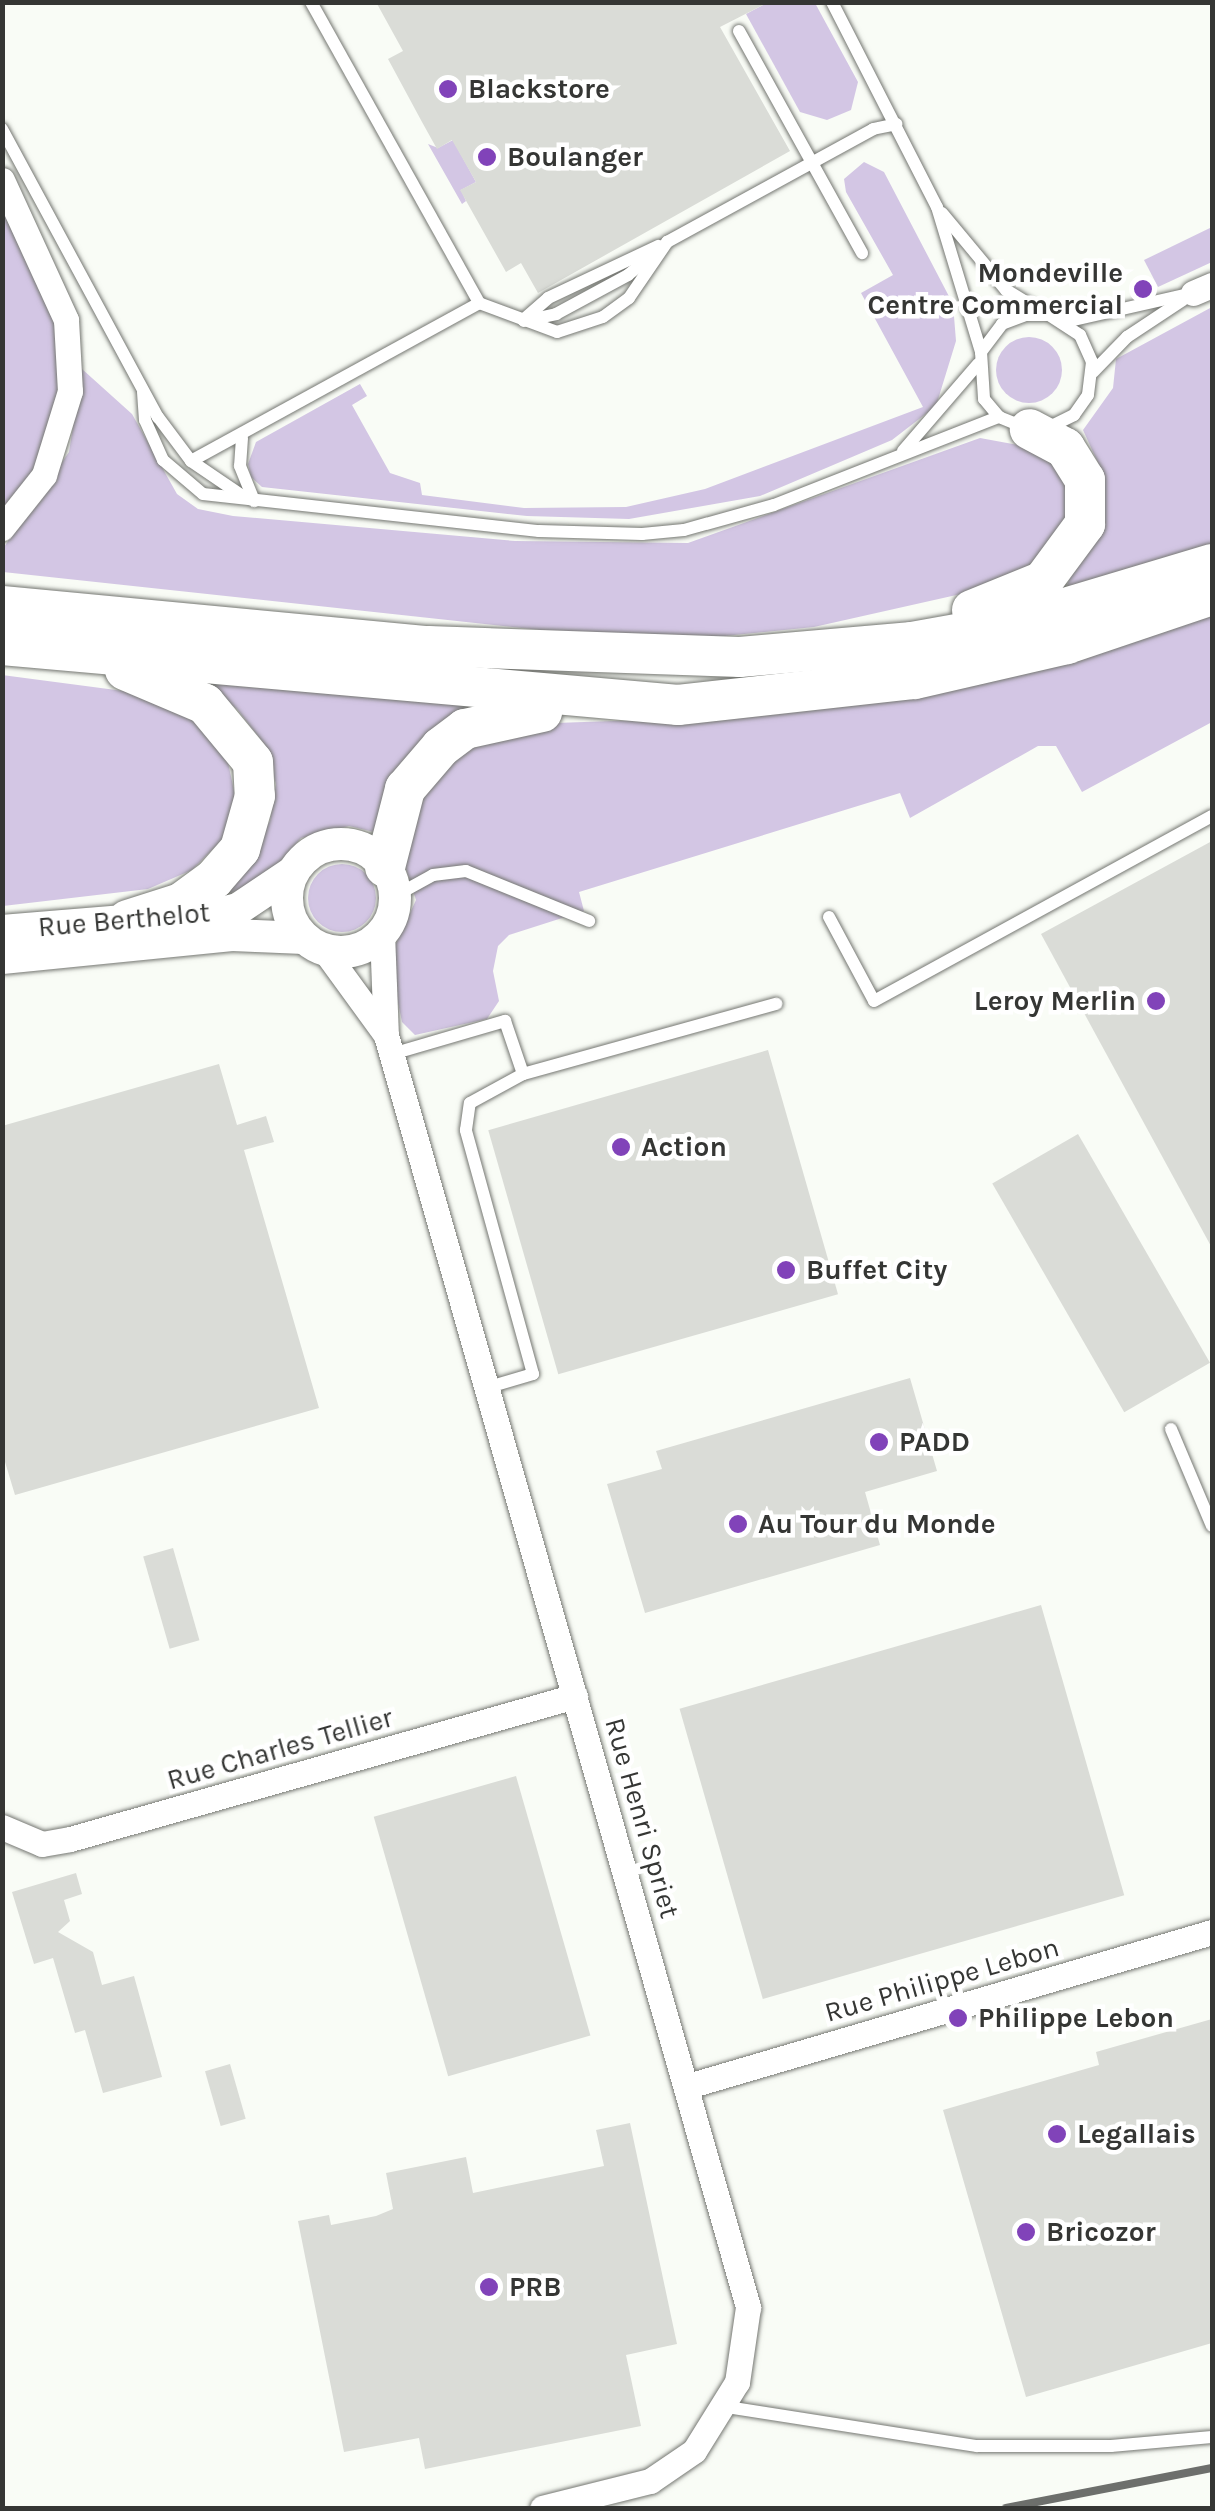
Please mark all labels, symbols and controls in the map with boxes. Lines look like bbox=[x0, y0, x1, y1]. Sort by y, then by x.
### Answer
place label: Blackstore bbox=[468, 72, 610, 106]
marker: Blackstore bbox=[437, 78, 459, 100]
place label: Boulanger bbox=[507, 140, 643, 174]
marker: Boulanger bbox=[476, 146, 498, 168]
place label: Mondeville Centre Commercial bbox=[868, 256, 1123, 322]
marker: Mondeville Centre Commercial bbox=[1132, 278, 1154, 300]
street label: Rue Berthelot bbox=[37, 896, 211, 944]
place label: Leroy Merlin bbox=[974, 984, 1136, 1018]
marker: Leroy Merlin bbox=[1145, 990, 1167, 1012]
place label: Action bbox=[641, 1130, 727, 1164]
marker: Action bbox=[610, 1136, 632, 1158]
place label: Buffet City bbox=[806, 1253, 947, 1287]
marker: Buffet City bbox=[775, 1259, 797, 1281]
place label: PADD bbox=[899, 1425, 970, 1459]
marker: PADD bbox=[868, 1431, 890, 1453]
place label: Au Tour du Monde bbox=[758, 1507, 996, 1541]
marker: Au Tour du Monde bbox=[727, 1513, 749, 1535]
street label: Rue Charles Tellier bbox=[163, 1701, 397, 1797]
street label: Rue Henri Spriet bbox=[597, 1714, 687, 1922]
street label: Rue Philippe Lebon bbox=[821, 1930, 1063, 2030]
place label: Philippe Lebon bbox=[978, 2001, 1174, 2035]
marker: Philippe Lebon bbox=[947, 2007, 969, 2029]
place label: Legallais bbox=[1077, 2117, 1196, 2151]
marker: Legallais bbox=[1046, 2123, 1068, 2145]
place label: Bricozor bbox=[1046, 2215, 1156, 2249]
marker: Bricozor bbox=[1015, 2221, 1037, 2243]
place label: PRB bbox=[509, 2270, 561, 2304]
marker: PRB bbox=[478, 2276, 500, 2298]

